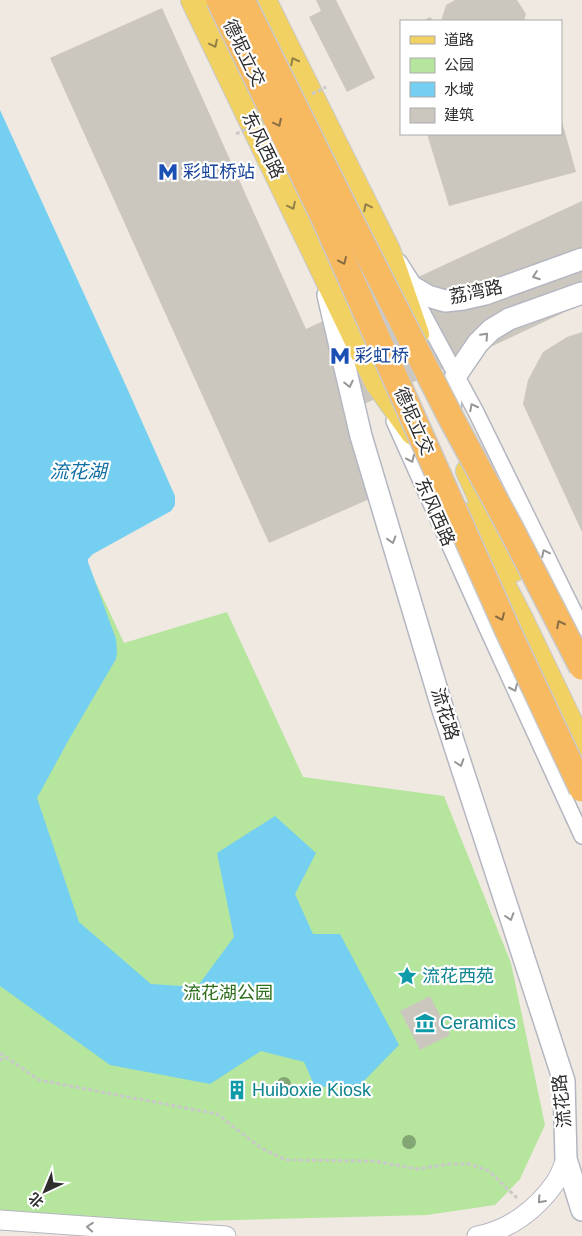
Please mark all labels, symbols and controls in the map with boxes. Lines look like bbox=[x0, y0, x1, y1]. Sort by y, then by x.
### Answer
street label: 德坭立交 bbox=[219, 16, 269, 90]
legend bbox=[400, 20, 562, 135]
text: 道路 bbox=[444, 31, 474, 48]
one-way arrow bbox=[208, 39, 219, 48]
text: 公园 bbox=[444, 56, 474, 73]
one-way arrow bbox=[290, 57, 300, 66]
text: 水域 bbox=[444, 81, 474, 98]
text: 建筑 bbox=[444, 106, 474, 123]
street label: 东风西路 bbox=[238, 108, 288, 182]
one-way arrow bbox=[272, 118, 282, 127]
metro station icon: 彩虹桥站 bbox=[157, 161, 179, 183]
place label: 彩虹桥站 bbox=[183, 162, 255, 182]
one-way arrow bbox=[286, 201, 297, 210]
one-way arrow bbox=[363, 203, 373, 212]
one-way arrow bbox=[336, 256, 347, 265]
one-way arrow bbox=[532, 270, 541, 280]
street label: 荔湾路 bbox=[448, 277, 504, 307]
one-way arrow bbox=[479, 333, 488, 342]
metro station icon: 彩虹桥 bbox=[329, 345, 351, 367]
place label: 彩虹桥 bbox=[355, 346, 409, 366]
one-way arrow bbox=[343, 379, 354, 388]
street label: 德坭立交 bbox=[390, 384, 438, 458]
one-way arrow bbox=[469, 403, 479, 412]
one-way arrow bbox=[405, 454, 416, 463]
water label: 流花湖 bbox=[49, 461, 109, 482]
street label: 东风西路 bbox=[411, 475, 459, 549]
one-way arrow bbox=[387, 536, 397, 544]
one-way arrow bbox=[541, 549, 551, 558]
one-way arrow bbox=[495, 612, 506, 621]
one-way arrow bbox=[556, 620, 566, 629]
one-way arrow bbox=[507, 683, 518, 692]
street label: 流花路 bbox=[428, 685, 462, 743]
one-way arrow bbox=[455, 758, 465, 766]
one-way arrow bbox=[505, 912, 515, 921]
place icon: 流花西苑 bbox=[396, 965, 418, 987]
place label: 流花西苑 bbox=[422, 966, 494, 986]
park label: 流花湖公园 bbox=[183, 983, 273, 1003]
museum icon: Ceramics bbox=[414, 1012, 436, 1034]
place label: Ceramics bbox=[440, 1013, 516, 1033]
street label: 流花路 bbox=[549, 1073, 575, 1129]
building icon: Huiboxie Kiosk bbox=[226, 1079, 248, 1101]
place label: Huiboxie Kiosk bbox=[252, 1080, 372, 1100]
north arrow bbox=[20, 1166, 70, 1216]
text: 北 bbox=[25, 1190, 47, 1211]
one-way arrow bbox=[538, 1194, 547, 1203]
one-way arrow bbox=[86, 1221, 94, 1232]

